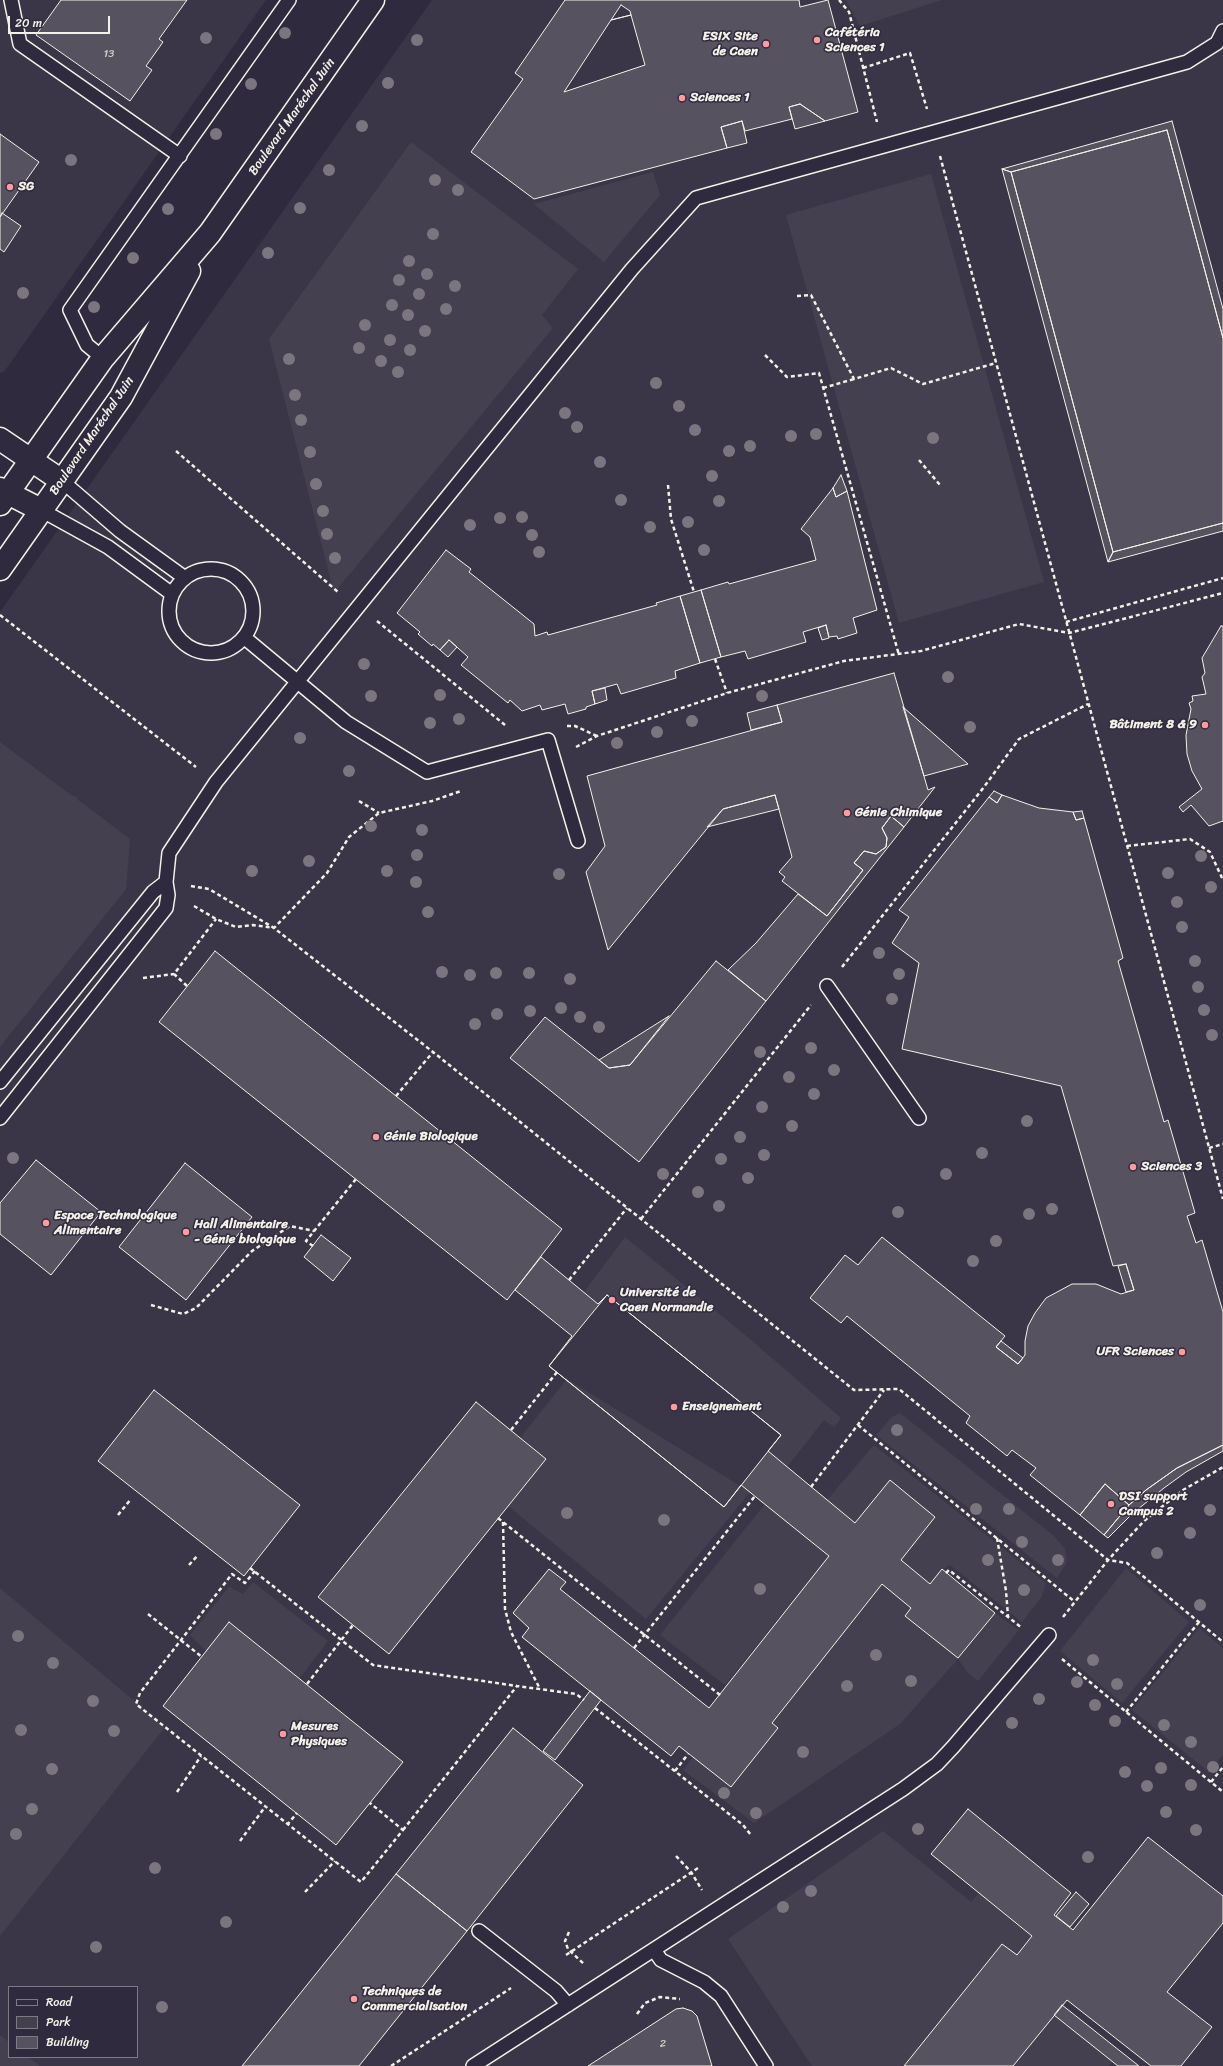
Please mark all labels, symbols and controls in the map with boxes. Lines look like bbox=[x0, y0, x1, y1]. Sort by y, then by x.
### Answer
scale bar bbox=[10, 8, 112, 34]
text: 20 m bbox=[15, 12, 42, 34]
place label: Cafétéria Sciences 1 bbox=[825, 25, 885, 56]
place label: ESIX Site de Caen bbox=[703, 29, 758, 60]
marker: Cafétéria Sciences 1 bbox=[812, 35, 822, 45]
marker: ESIX Site de Caen bbox=[761, 39, 771, 49]
house number: 13 bbox=[104, 47, 114, 61]
street label: Boulevard Maréchal Juin bbox=[246, 55, 338, 179]
place label: Sciences 1 bbox=[690, 90, 750, 106]
marker: Sciences 1 bbox=[677, 93, 687, 103]
place label: SG bbox=[18, 179, 34, 195]
marker: SG bbox=[5, 182, 15, 192]
street label: Boulevard Maréchal Juin bbox=[47, 374, 137, 498]
place label: Bâtiment 8 & 9 bbox=[1109, 717, 1197, 733]
marker: Bâtiment 8 & 9 bbox=[1200, 720, 1210, 730]
place label: Génie Chimique bbox=[855, 805, 943, 821]
marker: Génie Chimique bbox=[842, 808, 852, 818]
place label: Génie Biologique bbox=[384, 1129, 478, 1145]
marker: Génie Biologique bbox=[371, 1132, 381, 1142]
place label: Sciences 3 bbox=[1141, 1159, 1202, 1175]
marker: Sciences 3 bbox=[1128, 1162, 1138, 1172]
place label: Espace Technologique Alimentaire bbox=[54, 1208, 177, 1239]
place label: Hall Alimentaire - Génie biologique bbox=[194, 1217, 296, 1248]
marker: Espace Technologique Alimentaire bbox=[41, 1218, 51, 1228]
marker: Hall Alimentaire - Génie biologique bbox=[181, 1227, 191, 1237]
place label: Université de Caen Normandie bbox=[620, 1285, 713, 1316]
marker: Université de Caen Normandie bbox=[607, 1295, 617, 1305]
place label: UFR Sciences bbox=[1096, 1344, 1174, 1360]
marker: UFR Sciences bbox=[1177, 1347, 1187, 1357]
place label: Enseignement bbox=[682, 1399, 762, 1415]
marker: Enseignement bbox=[669, 1402, 679, 1412]
place label: DSI support Campus 2 bbox=[1119, 1489, 1188, 1520]
marker: DSI support Campus 2 bbox=[1106, 1499, 1116, 1509]
place label: Mesures Physiques bbox=[291, 1719, 347, 1750]
marker: Mesures Physiques bbox=[278, 1729, 288, 1739]
place label: Techniques de Commercialisation bbox=[362, 1984, 467, 2015]
legend bbox=[8, 1986, 138, 2058]
text: Road bbox=[46, 1991, 72, 2013]
marker: Techniques de Commercialisation bbox=[349, 1994, 359, 2004]
text: Park bbox=[46, 2011, 71, 2033]
text: Building bbox=[46, 2031, 89, 2053]
house number: 2 bbox=[660, 2037, 666, 2051]

